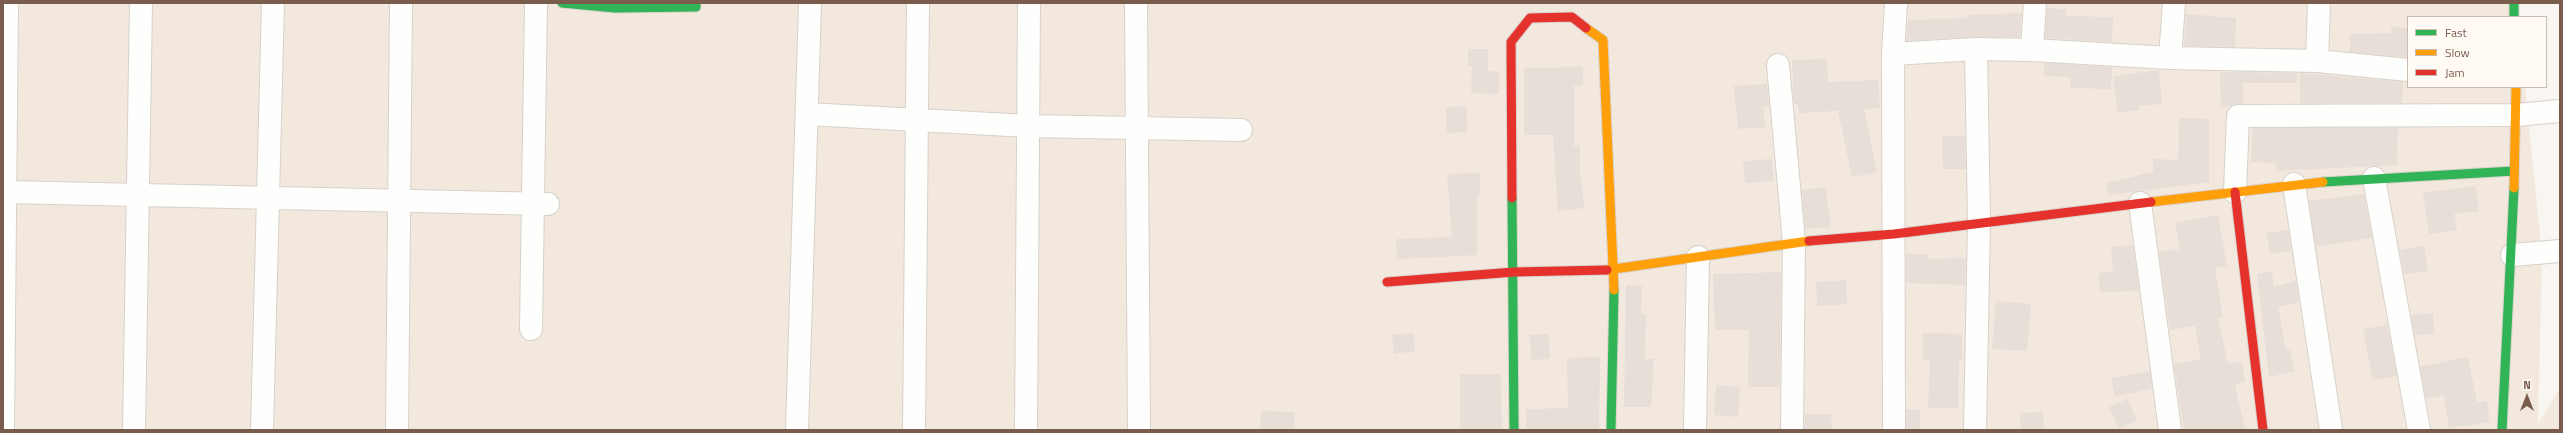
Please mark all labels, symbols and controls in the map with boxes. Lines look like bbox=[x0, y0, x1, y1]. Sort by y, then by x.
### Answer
legend bbox=[2407, 16, 2547, 88]
text: Fast bbox=[2445, 23, 2467, 42]
text: Slow bbox=[2445, 43, 2470, 62]
text: Jam bbox=[2445, 63, 2465, 82]
north arrow bbox=[2507, 377, 2547, 417]
text: N bbox=[2523, 377, 2531, 393]

